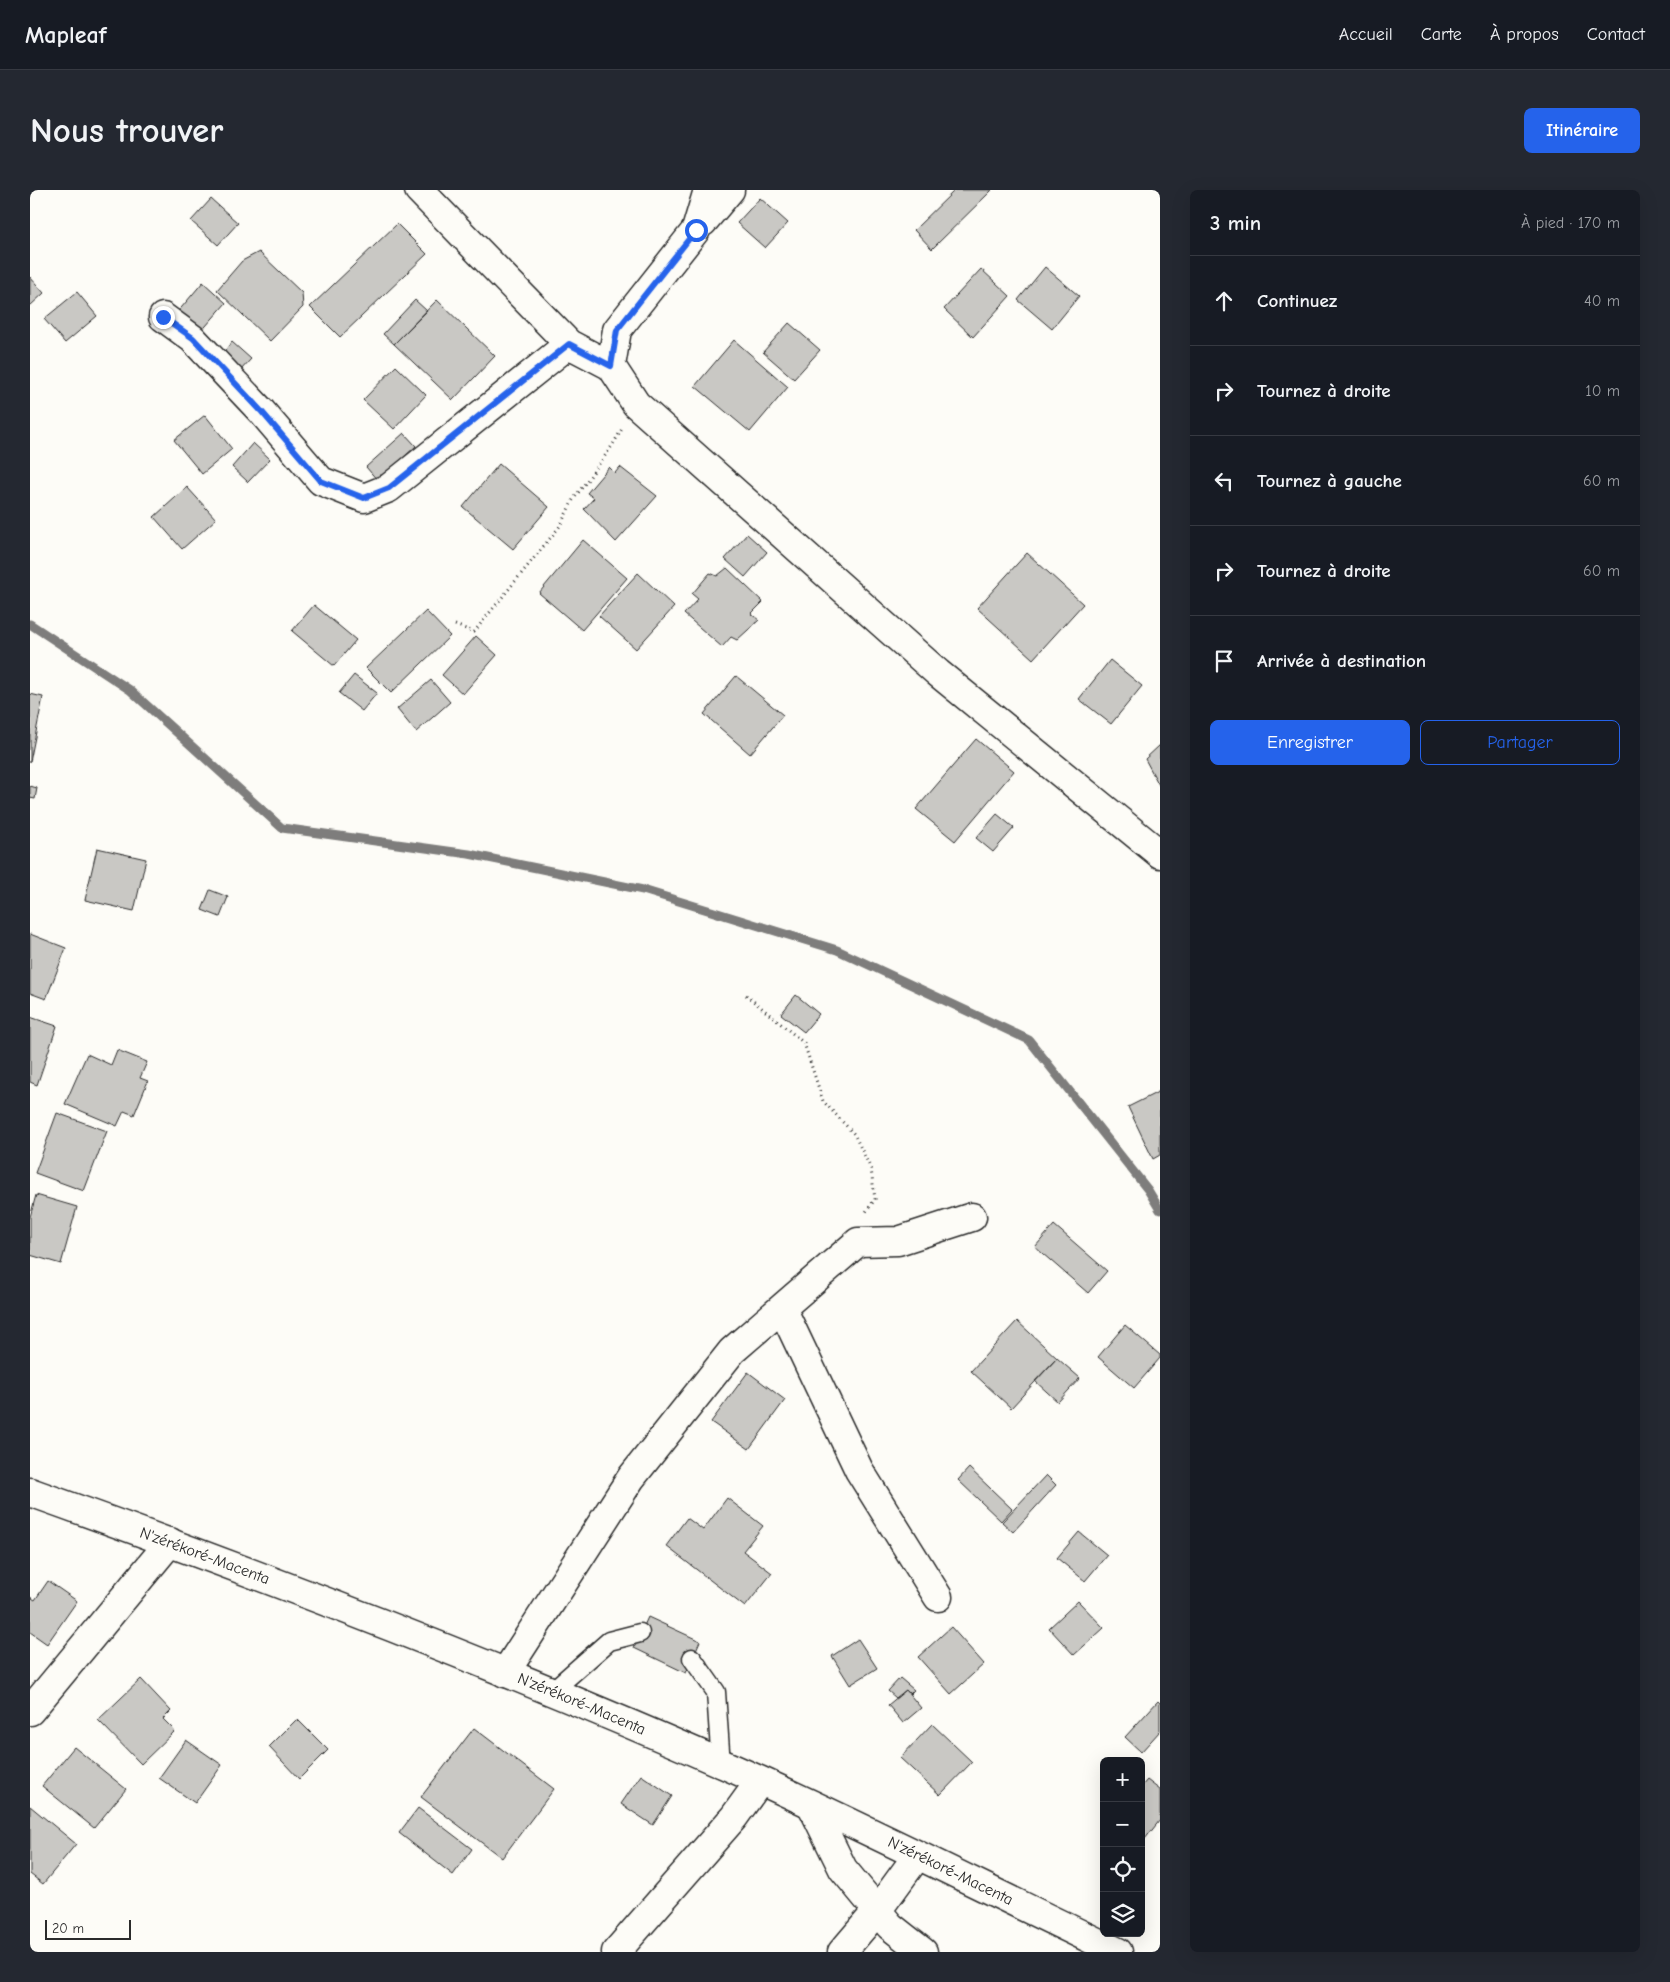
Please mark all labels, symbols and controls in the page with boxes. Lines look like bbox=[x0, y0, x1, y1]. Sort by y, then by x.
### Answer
text: Mapleaf bbox=[25, 21, 106, 49]
text: Accueil bbox=[1339, 24, 1393, 45]
text: Carte bbox=[1421, 24, 1462, 45]
text: À propos bbox=[1490, 24, 1559, 45]
text: Contact bbox=[1587, 24, 1645, 45]
button: Itinéraire bbox=[1524, 108, 1640, 153]
text: Nous trouver bbox=[30, 110, 223, 151]
text: 3 min bbox=[1210, 211, 1261, 235]
text: À pied · 170 m bbox=[1521, 214, 1620, 232]
route start bbox=[685, 219, 708, 242]
icon: ahead bbox=[1210, 287, 1238, 315]
text: Continuez bbox=[1257, 290, 1337, 312]
text: 40 m bbox=[1584, 292, 1620, 310]
route end bbox=[152, 306, 175, 329]
icon: right bbox=[1210, 377, 1238, 405]
text: Tournez à droite bbox=[1257, 380, 1391, 402]
text: 10 m bbox=[1585, 382, 1620, 400]
icon: left bbox=[1210, 467, 1238, 495]
text: Tournez à gauche bbox=[1257, 470, 1402, 492]
text: 60 m bbox=[1583, 472, 1620, 490]
icon: right bbox=[1210, 557, 1238, 585]
text: Tournez à droite bbox=[1257, 560, 1391, 582]
text: 60 m bbox=[1583, 562, 1620, 580]
icon: arrive bbox=[1210, 647, 1238, 675]
text: Arrivée à destination bbox=[1257, 650, 1426, 672]
button: Enregistrer bbox=[1210, 720, 1410, 765]
button: Partager bbox=[1420, 720, 1620, 765]
street label: N'zérékoré-Macenta bbox=[137, 1524, 272, 1588]
street label: N'zérékoré-Macenta bbox=[515, 1669, 648, 1739]
map controls bbox=[1100, 1757, 1145, 1937]
button: + bbox=[1100, 1757, 1145, 1802]
button: − bbox=[1100, 1802, 1145, 1847]
street label: N'zérékoré-Macenta bbox=[885, 1833, 1016, 1909]
button: locate bbox=[1100, 1847, 1145, 1892]
button: layers bbox=[1100, 1892, 1145, 1937]
scale bar bbox=[45, 1917, 131, 1940]
text: 20 m bbox=[52, 1920, 84, 1937]

